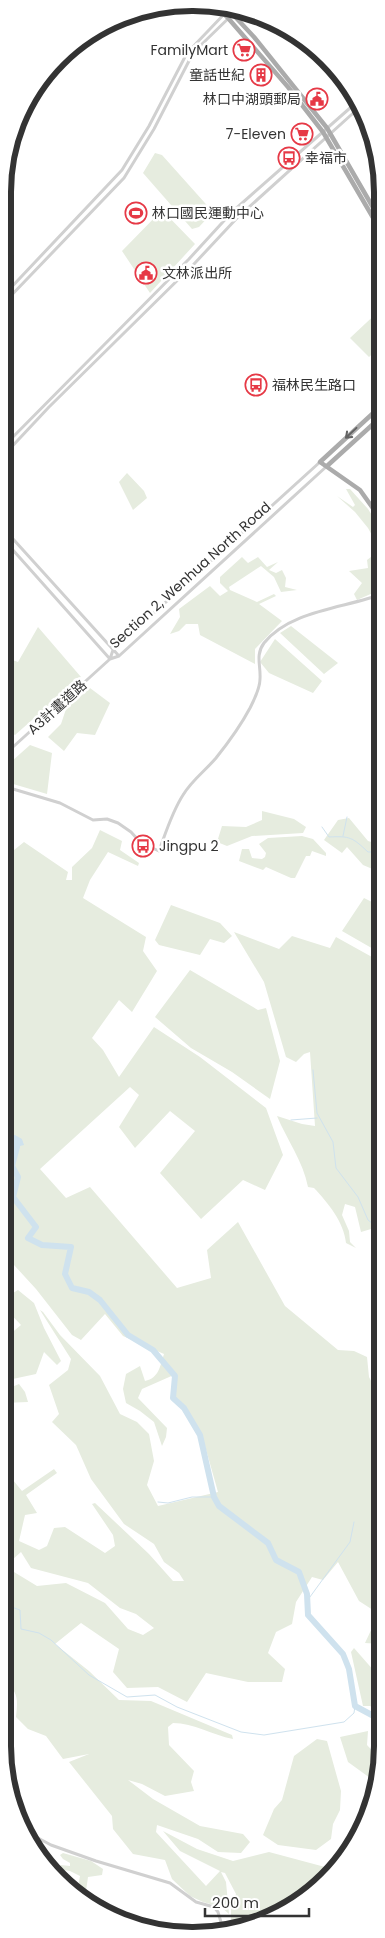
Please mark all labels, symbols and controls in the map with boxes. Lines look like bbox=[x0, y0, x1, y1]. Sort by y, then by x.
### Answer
supermarket icon: FamilyMart bbox=[232, 38, 256, 62]
place label: FamilyMart bbox=[150, 40, 228, 60]
building icon: 童話世紀 bbox=[249, 63, 273, 87]
place label: 童話世紀 bbox=[189, 65, 245, 85]
public building icon: 林口中湖頭郵局 bbox=[305, 87, 329, 111]
place label: 林口中湖頭郵局 bbox=[203, 89, 301, 109]
supermarket icon: 7-Eleven bbox=[290, 122, 314, 146]
place label: 7-Eleven bbox=[226, 124, 286, 144]
bus stop icon: 幸福市 bbox=[277, 146, 301, 170]
place label: 幸福市 bbox=[305, 148, 347, 168]
sports icon: 林口國民運動中心 bbox=[124, 201, 148, 225]
place label: 林口國民運動中心 bbox=[152, 203, 264, 223]
public building icon: 文林派出所 bbox=[134, 261, 158, 285]
place label: 文林派出所 bbox=[162, 263, 232, 283]
bus stop icon: 福林民生路口 bbox=[244, 373, 268, 397]
place label: 福林民生路口 bbox=[272, 375, 356, 395]
one-way arrow bbox=[345, 427, 357, 439]
street label: Section 2, Wenhua North Road bbox=[105, 497, 275, 653]
street label: A3計畫道路 bbox=[23, 675, 91, 739]
bus stop icon: Jingpu 2 bbox=[131, 834, 155, 858]
place label: Jingpu 2 bbox=[159, 836, 219, 856]
scale bar bbox=[205, 1886, 309, 1918]
text: 200 m bbox=[212, 1892, 259, 1913]

